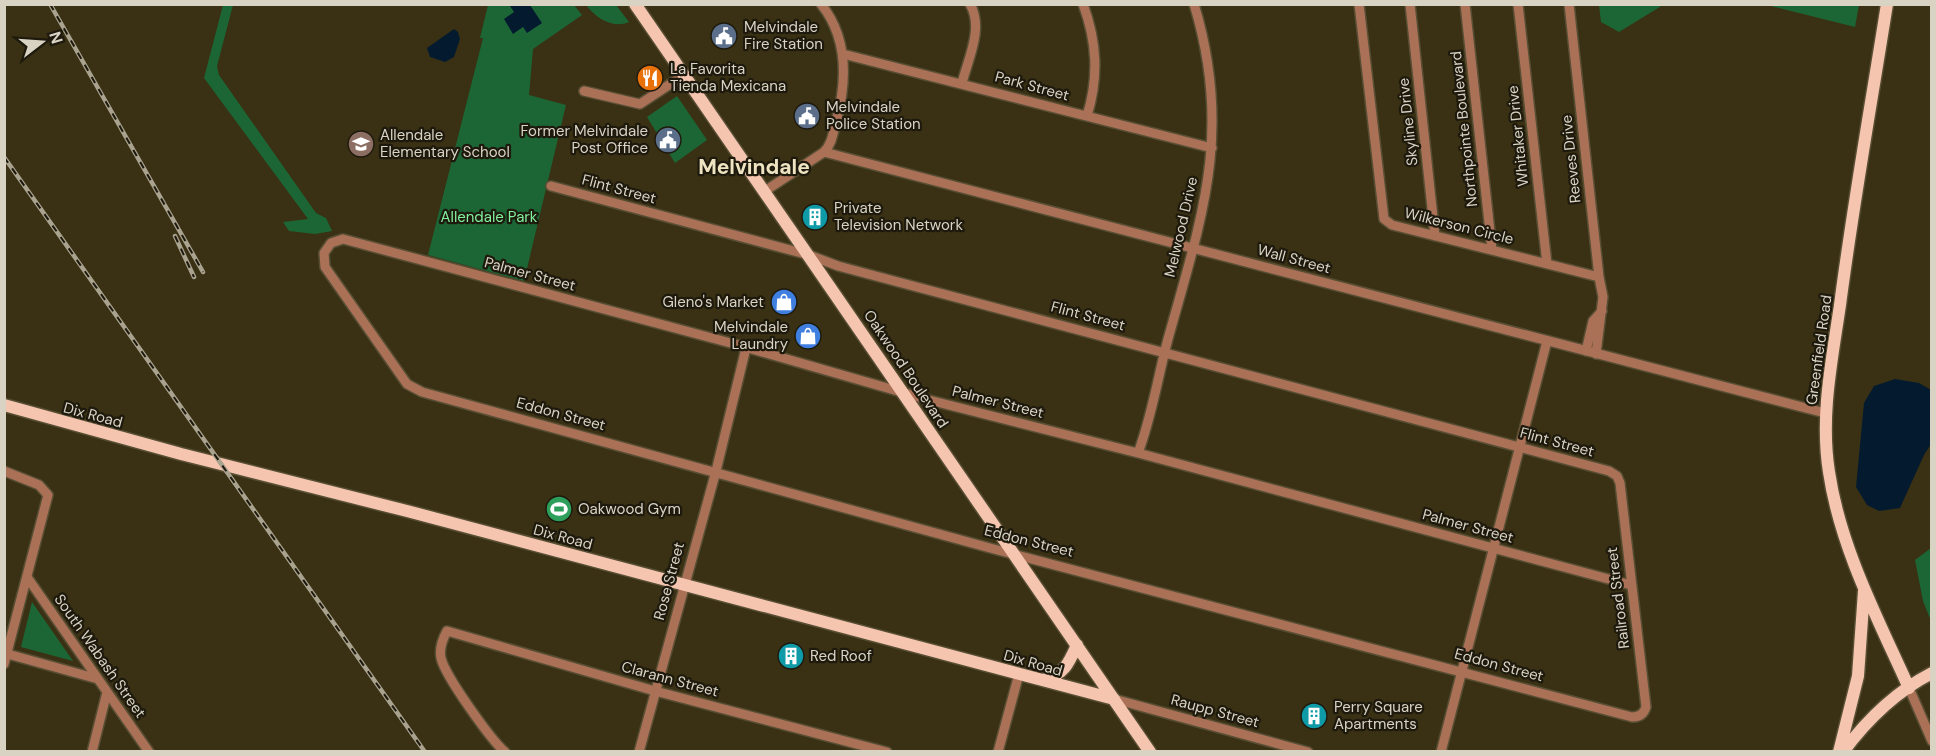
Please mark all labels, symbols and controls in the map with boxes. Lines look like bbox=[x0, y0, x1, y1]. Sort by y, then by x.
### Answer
north arrow bbox=[12, 12, 72, 72]
place label: Melvindale Fire Station bbox=[744, 17, 823, 54]
public building icon: Melvindale Fire Station bbox=[709, 21, 739, 51]
text: N bbox=[44, 29, 68, 46]
street label: Northpointe Boulevard bbox=[1446, 50, 1482, 208]
place label: La Favorita Tienda Mexicana bbox=[670, 59, 786, 96]
restaurant icon: La Favorita Tienda Mexicana bbox=[635, 63, 665, 93]
street label: Park Street bbox=[993, 66, 1071, 106]
street label: Skyline Drive bbox=[1393, 77, 1423, 167]
street label: Whitaker Drive bbox=[1503, 85, 1533, 187]
place label: Melvindale Police Station bbox=[826, 97, 921, 134]
public building icon: Melvindale Police Station bbox=[792, 101, 822, 131]
street label: Reeves Drive bbox=[1556, 114, 1586, 204]
place label: Former Melvindale Post Office bbox=[520, 121, 648, 158]
place label: Allendale Elementary School bbox=[380, 125, 510, 162]
public building icon: Former Melvindale Post Office bbox=[653, 125, 683, 155]
school or university icon: Allendale Elementary School bbox=[346, 129, 376, 159]
district label: Melvindale bbox=[698, 153, 810, 181]
street label: Flint Street bbox=[580, 170, 658, 209]
street label: Melwood Drive bbox=[1160, 175, 1202, 279]
place label: Private Television Network bbox=[834, 198, 963, 235]
building icon: Private Television Network bbox=[800, 202, 830, 232]
street label: Wilkerson Circle bbox=[1402, 203, 1516, 249]
park label: Allendale Park bbox=[441, 207, 538, 227]
street label: Wall Street bbox=[1255, 240, 1333, 278]
street label: Palmer Street bbox=[482, 252, 578, 296]
shop icon: Gleno's Market bbox=[769, 287, 799, 317]
place label: Gleno's Market bbox=[663, 292, 764, 312]
street label: Greenfield Road bbox=[1801, 294, 1837, 406]
street label: Flint Street bbox=[1049, 297, 1127, 336]
street label: Oakwood Boulevard bbox=[859, 306, 953, 432]
place label: Melvindale Laundry bbox=[714, 317, 789, 354]
shop icon: Melvindale Laundry bbox=[793, 321, 823, 351]
street label: Palmer Street bbox=[950, 381, 1046, 423]
street label: Eddon Street bbox=[514, 393, 608, 436]
street label: Dix Road bbox=[61, 398, 125, 432]
street label: Flint Street bbox=[1518, 423, 1596, 462]
sports icon: Oakwood Gym bbox=[544, 494, 574, 524]
place label: Oakwood Gym bbox=[578, 499, 681, 519]
street label: Palmer Street bbox=[1420, 504, 1516, 548]
street label: Dix Road bbox=[531, 520, 595, 554]
street label: Eddon Street bbox=[982, 520, 1076, 562]
street label: Rose Street bbox=[649, 540, 689, 622]
street label: Railroad Street bbox=[1602, 546, 1634, 650]
street label: South Wabash Street bbox=[50, 590, 150, 722]
building icon: Red Roof bbox=[776, 641, 806, 671]
street label: Eddon Street bbox=[1452, 644, 1546, 687]
street label: Dix Road bbox=[1001, 645, 1065, 681]
place label: Red Roof bbox=[810, 646, 872, 666]
street label: Clarann Street bbox=[619, 656, 721, 702]
street label: Raupp Street bbox=[1169, 690, 1262, 732]
place label: Perry Square Apartments bbox=[1334, 697, 1423, 734]
building icon: Perry Square Apartments bbox=[1299, 701, 1329, 731]

